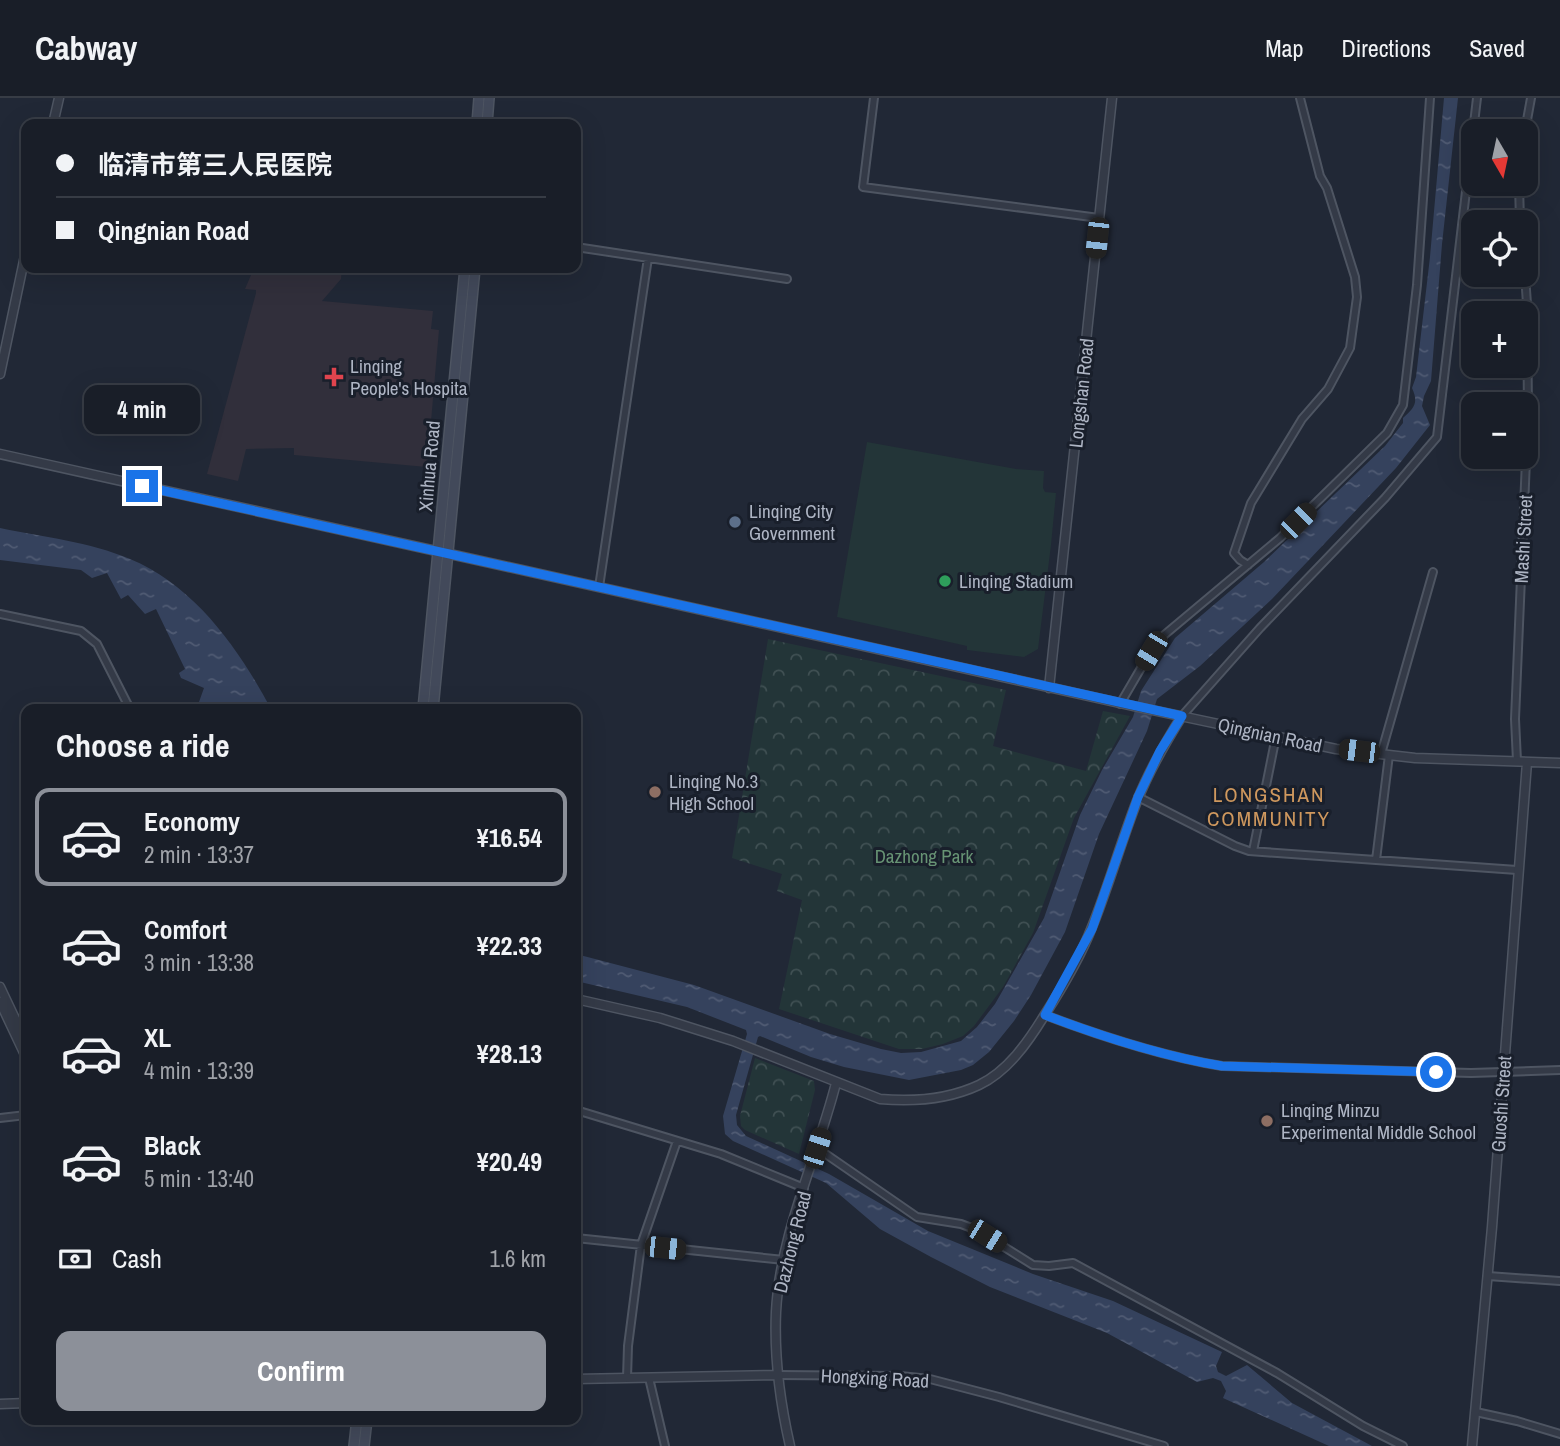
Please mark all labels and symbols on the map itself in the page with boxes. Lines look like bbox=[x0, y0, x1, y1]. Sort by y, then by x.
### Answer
north arrow bbox=[1461, 119, 1538, 196]
car bbox=[1085, 216, 1110, 260]
street label: Longshan Road bbox=[1062, 337, 1100, 449]
place label: Linqing People's Hospita bbox=[350, 353, 468, 401]
marker: Linqing People's Hospita bbox=[324, 367, 344, 387]
callout: 4 min bbox=[84, 384, 200, 434]
street label: Xinhua Road bbox=[412, 420, 446, 512]
route end bbox=[126, 470, 158, 502]
street label: Mashi Street bbox=[1508, 494, 1538, 584]
place label: Linqing City Government bbox=[749, 498, 835, 546]
car bbox=[1276, 499, 1321, 543]
marker: Linqing City Government bbox=[727, 514, 743, 530]
place label: Linqing Stadium bbox=[959, 568, 1073, 594]
marker: Linqing Stadium bbox=[937, 573, 953, 589]
car bbox=[1132, 628, 1171, 674]
street label: Qingnian Road bbox=[1216, 711, 1324, 759]
car bbox=[1337, 738, 1382, 764]
place label: Linqing No.3 High School bbox=[669, 768, 758, 816]
district label: LONGSHAN COMMUNITY bbox=[1207, 780, 1331, 833]
marker: Linqing No.3 High School bbox=[647, 784, 663, 800]
park label: Dazhong Park bbox=[875, 843, 974, 869]
street label: Guoshi Street bbox=[1485, 1054, 1517, 1153]
route start bbox=[1420, 1056, 1452, 1088]
place label: Linqing Minzu Experimental Middle School bbox=[1281, 1097, 1476, 1145]
marker: Linqing Minzu Experimental Middle School bbox=[1259, 1113, 1275, 1129]
car bbox=[801, 1125, 834, 1171]
street label: Dazhong Road bbox=[767, 1188, 817, 1296]
car bbox=[964, 1216, 1011, 1256]
car bbox=[644, 1235, 687, 1261]
street label: Hongxing Road bbox=[820, 1362, 930, 1394]

